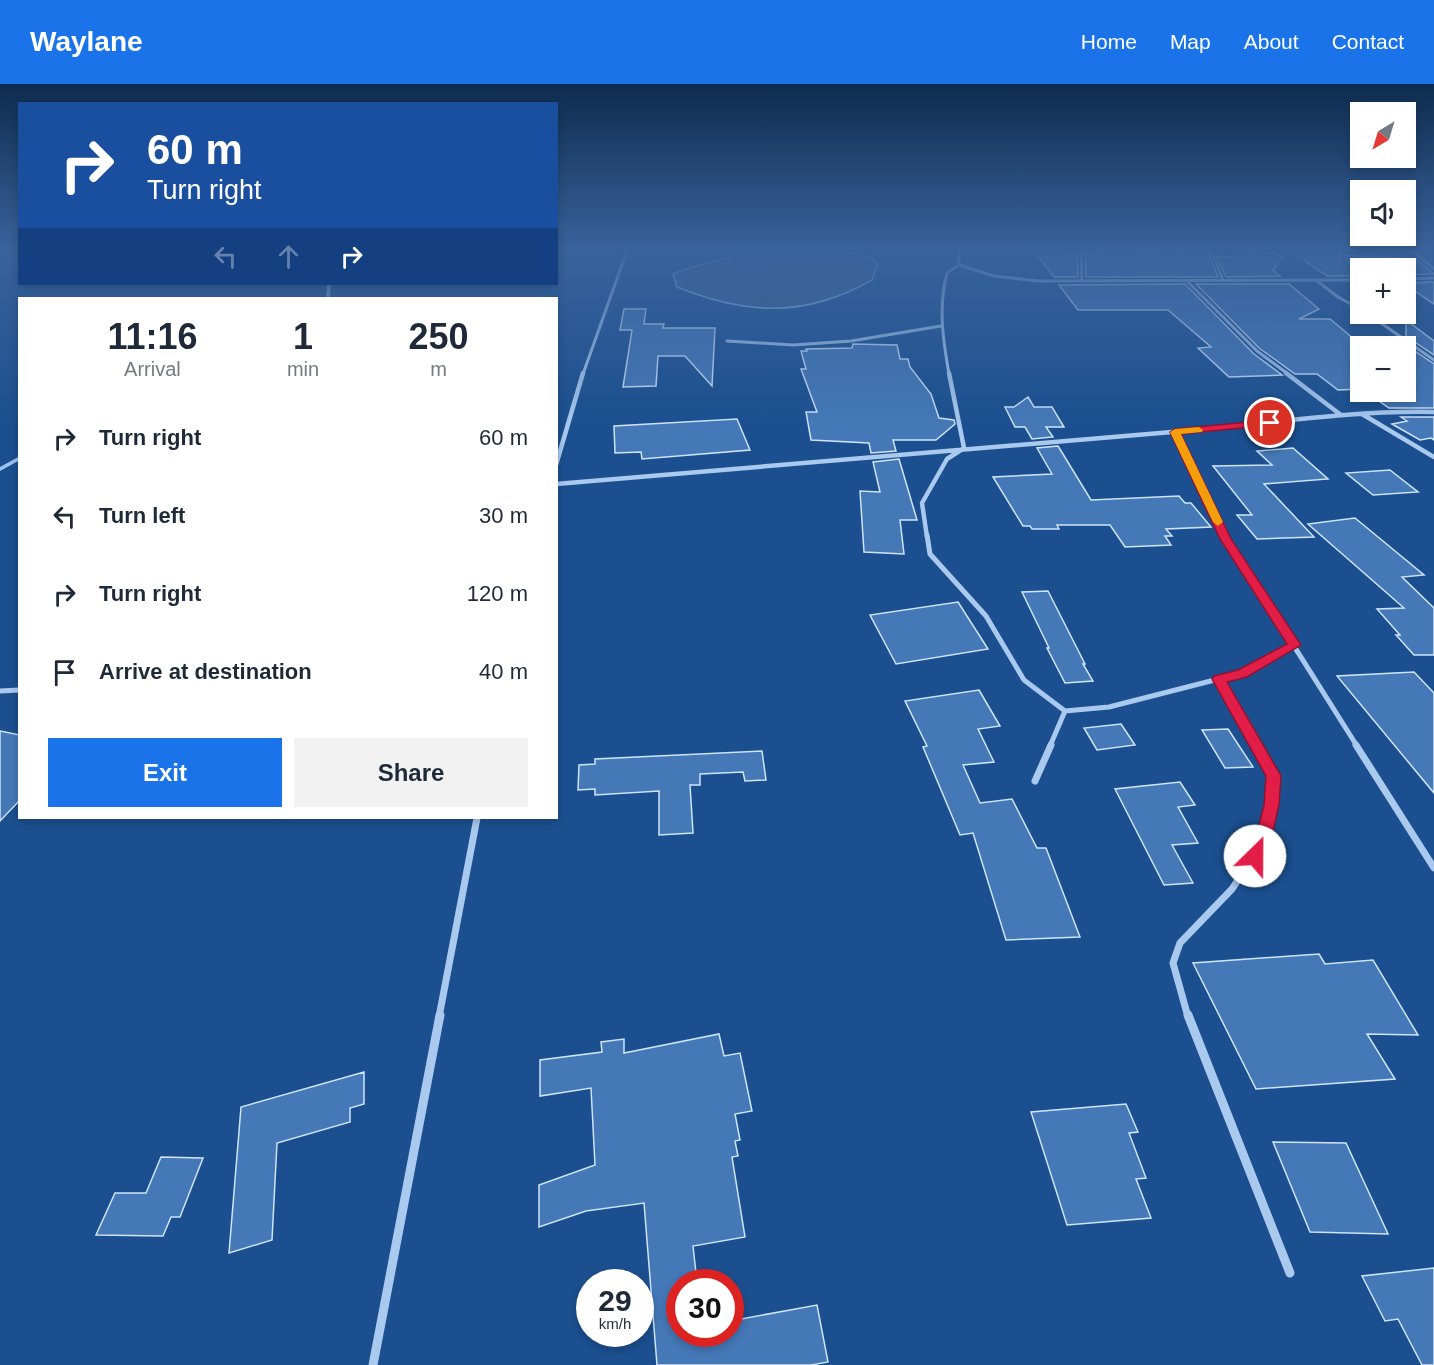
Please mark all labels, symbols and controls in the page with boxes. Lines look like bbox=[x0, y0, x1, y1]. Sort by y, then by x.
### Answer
text: Waylane bbox=[30, 26, 143, 57]
text: Home bbox=[1081, 30, 1137, 53]
text: Map bbox=[1170, 30, 1211, 53]
text: About bbox=[1244, 30, 1299, 53]
text: Contact bbox=[1332, 30, 1404, 53]
north arrow bbox=[1350, 102, 1416, 168]
map controls bbox=[1350, 102, 1416, 402]
icon: right bbox=[48, 126, 126, 204]
text: 60 m bbox=[147, 126, 243, 173]
text: Turn right bbox=[147, 175, 262, 205]
button: sound bbox=[1350, 180, 1416, 246]
icon: left bbox=[209, 240, 242, 273]
icon: ahead bbox=[272, 240, 305, 273]
icon: right bbox=[335, 240, 368, 273]
button: + bbox=[1350, 258, 1416, 324]
text: 11:16 bbox=[107, 316, 197, 357]
text: 1 bbox=[293, 316, 313, 357]
text: 250 bbox=[409, 316, 469, 357]
button: − bbox=[1350, 336, 1416, 402]
text: Arrival bbox=[124, 358, 181, 380]
text: min bbox=[287, 358, 319, 380]
text: m bbox=[430, 358, 447, 380]
pin bbox=[1244, 397, 1295, 448]
icon: arrive bbox=[1253, 406, 1286, 439]
icon: right bbox=[48, 422, 81, 455]
text: Turn right bbox=[99, 425, 201, 450]
text: 60 m bbox=[479, 425, 528, 450]
icon: left bbox=[48, 500, 81, 533]
text: Turn left bbox=[99, 503, 185, 528]
text: 30 m bbox=[479, 503, 528, 528]
icon: right bbox=[48, 578, 81, 611]
text: Turn right bbox=[99, 581, 201, 606]
text: 120 m bbox=[467, 581, 528, 606]
icon: arrive bbox=[48, 656, 81, 689]
text: Arrive at destination bbox=[99, 659, 312, 684]
text: 40 m bbox=[479, 659, 528, 684]
button: Exit bbox=[48, 738, 282, 807]
button: Share bbox=[294, 738, 528, 807]
position arrow bbox=[1223, 824, 1287, 888]
speed limit sign: 30 bbox=[666, 1269, 744, 1347]
text: 29 bbox=[598, 1284, 632, 1317]
text: km/h bbox=[599, 1315, 631, 1332]

